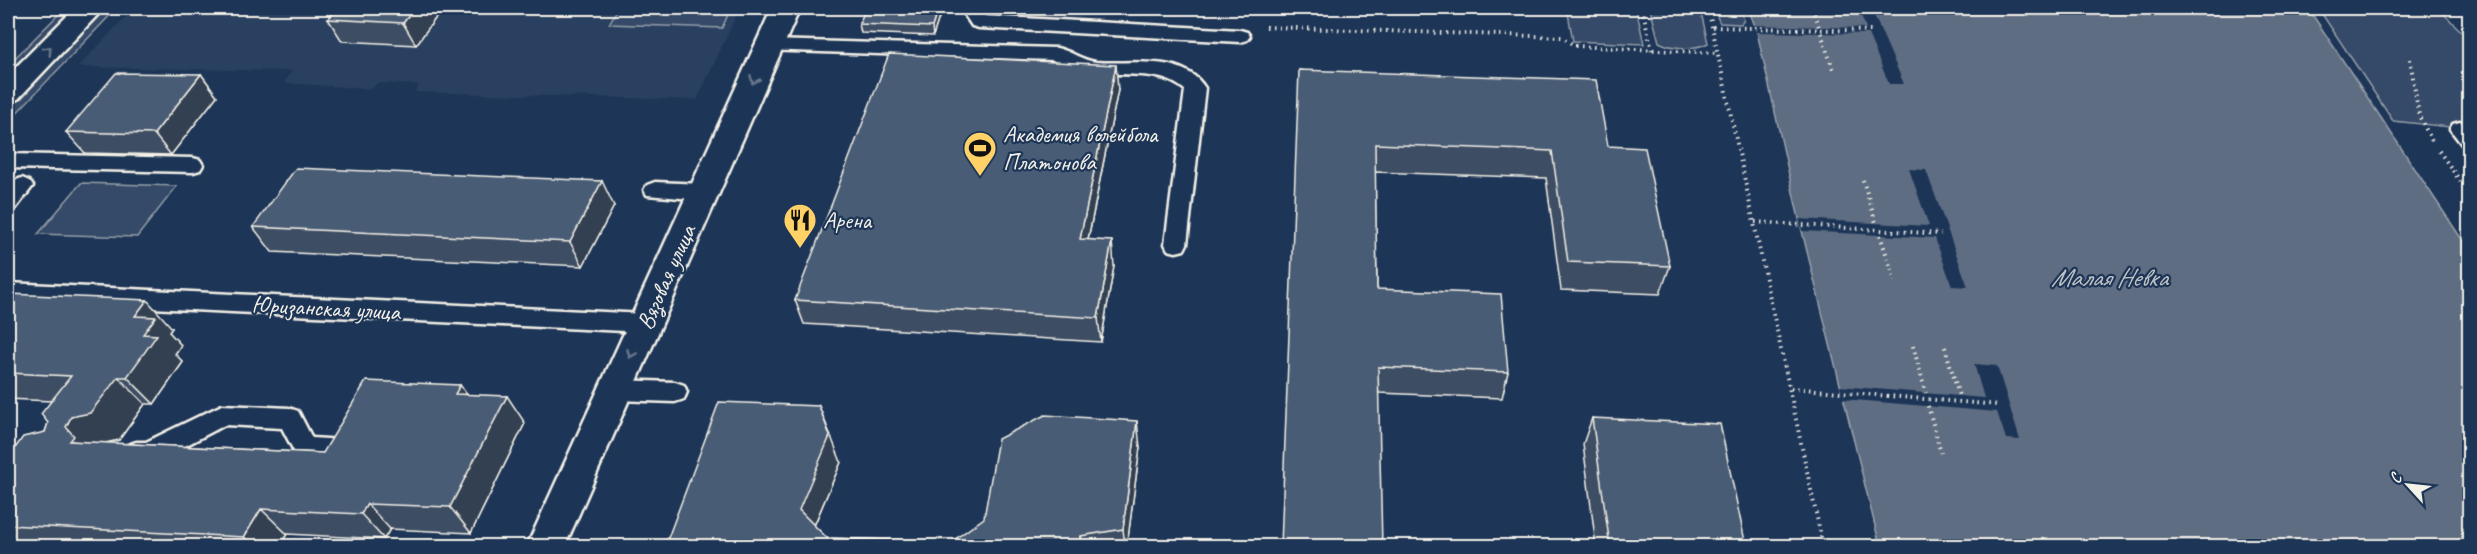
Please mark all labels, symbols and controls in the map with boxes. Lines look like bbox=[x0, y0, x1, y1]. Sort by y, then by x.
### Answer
one-way arrow bbox=[41, 47, 52, 58]
one-way arrow bbox=[749, 74, 761, 85]
place label: Академия волейбола Платонова bbox=[1003, 119, 1159, 177]
sports icon: Академия волейбола Платонова bbox=[962, 130, 998, 177]
restaurant icon: Арена bbox=[782, 202, 818, 249]
place label: Арена bbox=[823, 205, 873, 235]
street label: Вязовая улица bbox=[630, 219, 704, 334]
water label: Малая Невка bbox=[2051, 261, 2170, 294]
street label: Юризанская улица bbox=[251, 289, 402, 327]
one-way arrow bbox=[627, 348, 639, 359]
north arrow bbox=[2378, 455, 2438, 515]
text: С bbox=[2385, 469, 2407, 487]

